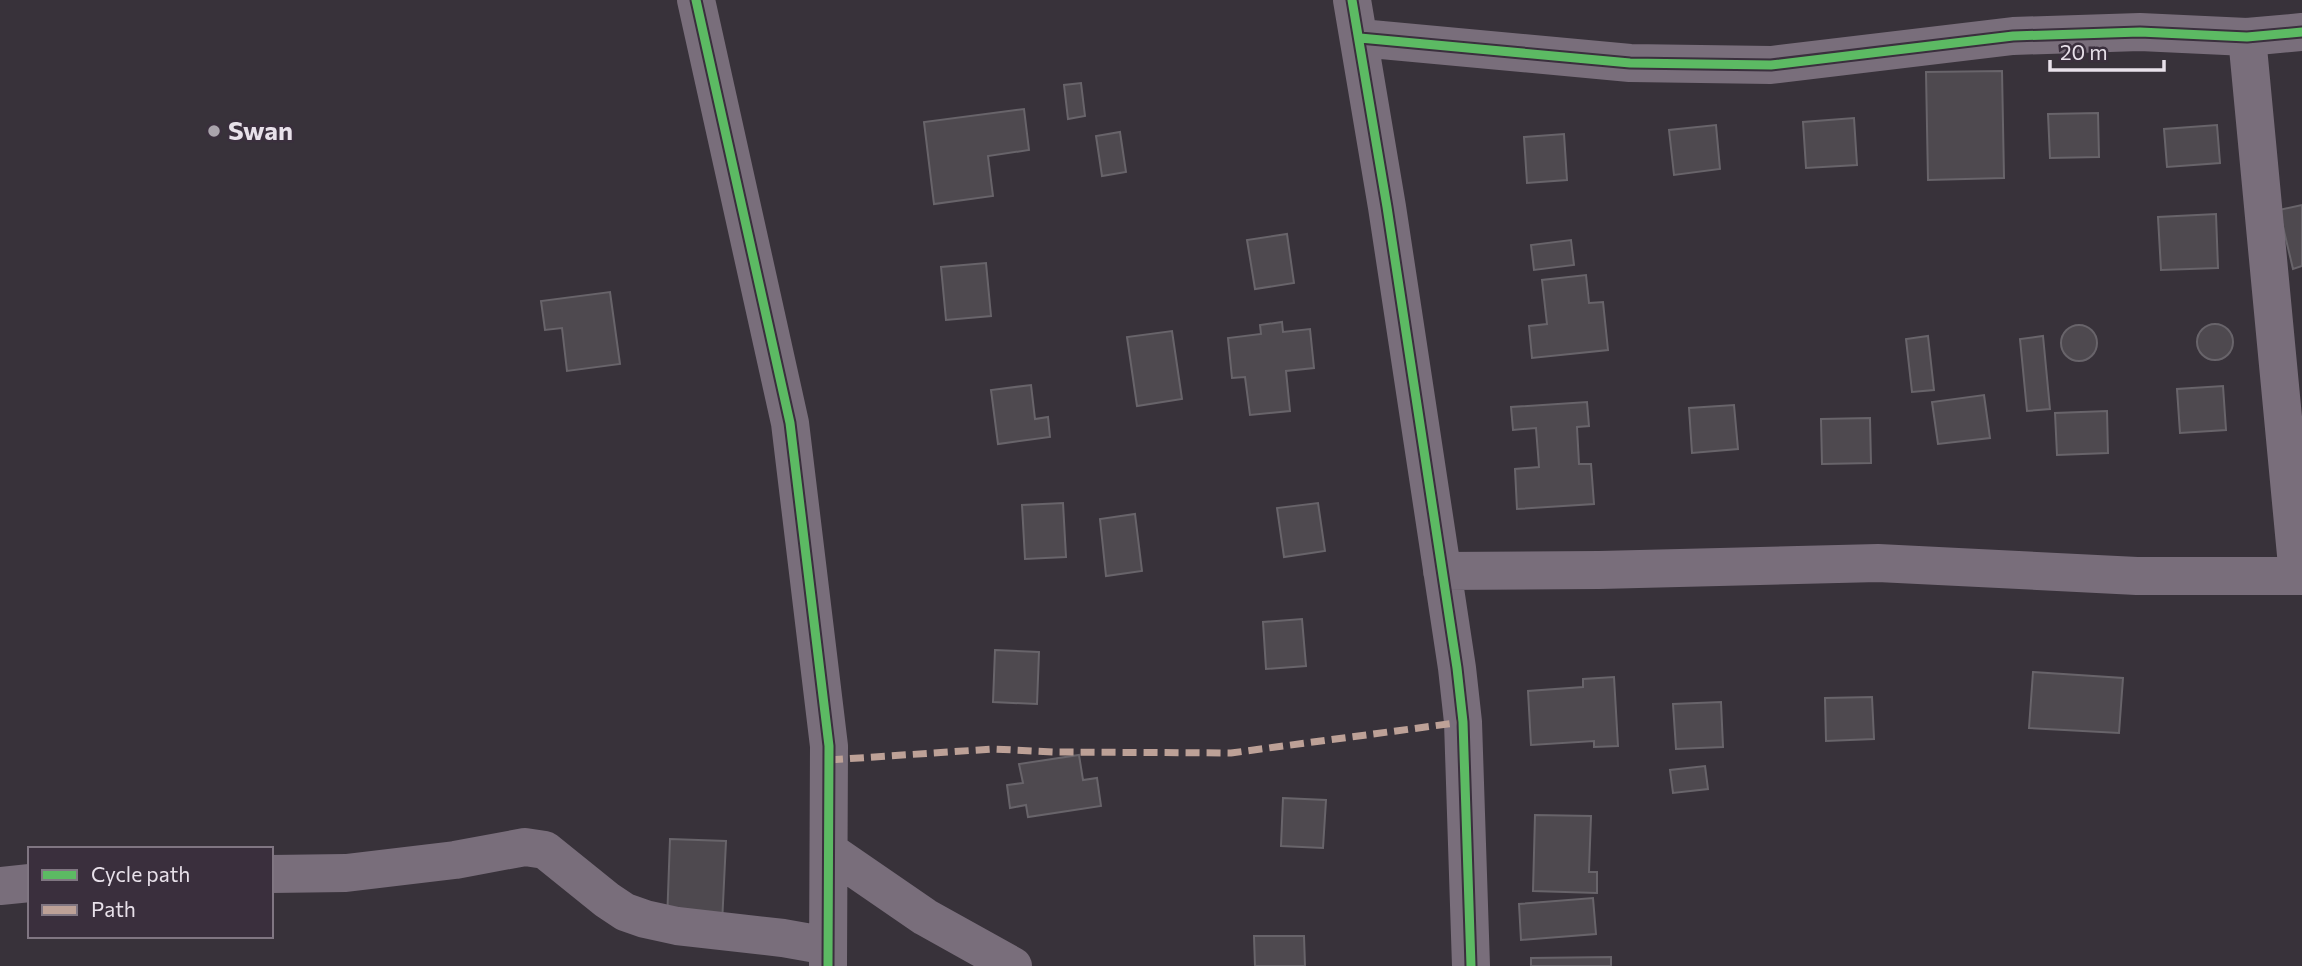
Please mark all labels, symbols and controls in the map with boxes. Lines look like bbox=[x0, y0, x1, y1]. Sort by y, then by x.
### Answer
scale bar bbox=[2050, 28, 2164, 72]
text: 20 m bbox=[2060, 39, 2108, 64]
place label: Swan bbox=[228, 114, 293, 145]
marker: Swan bbox=[206, 123, 222, 139]
legend bbox=[28, 847, 273, 938]
text: Cycle path bbox=[91, 861, 190, 886]
text: Path bbox=[91, 896, 136, 921]

